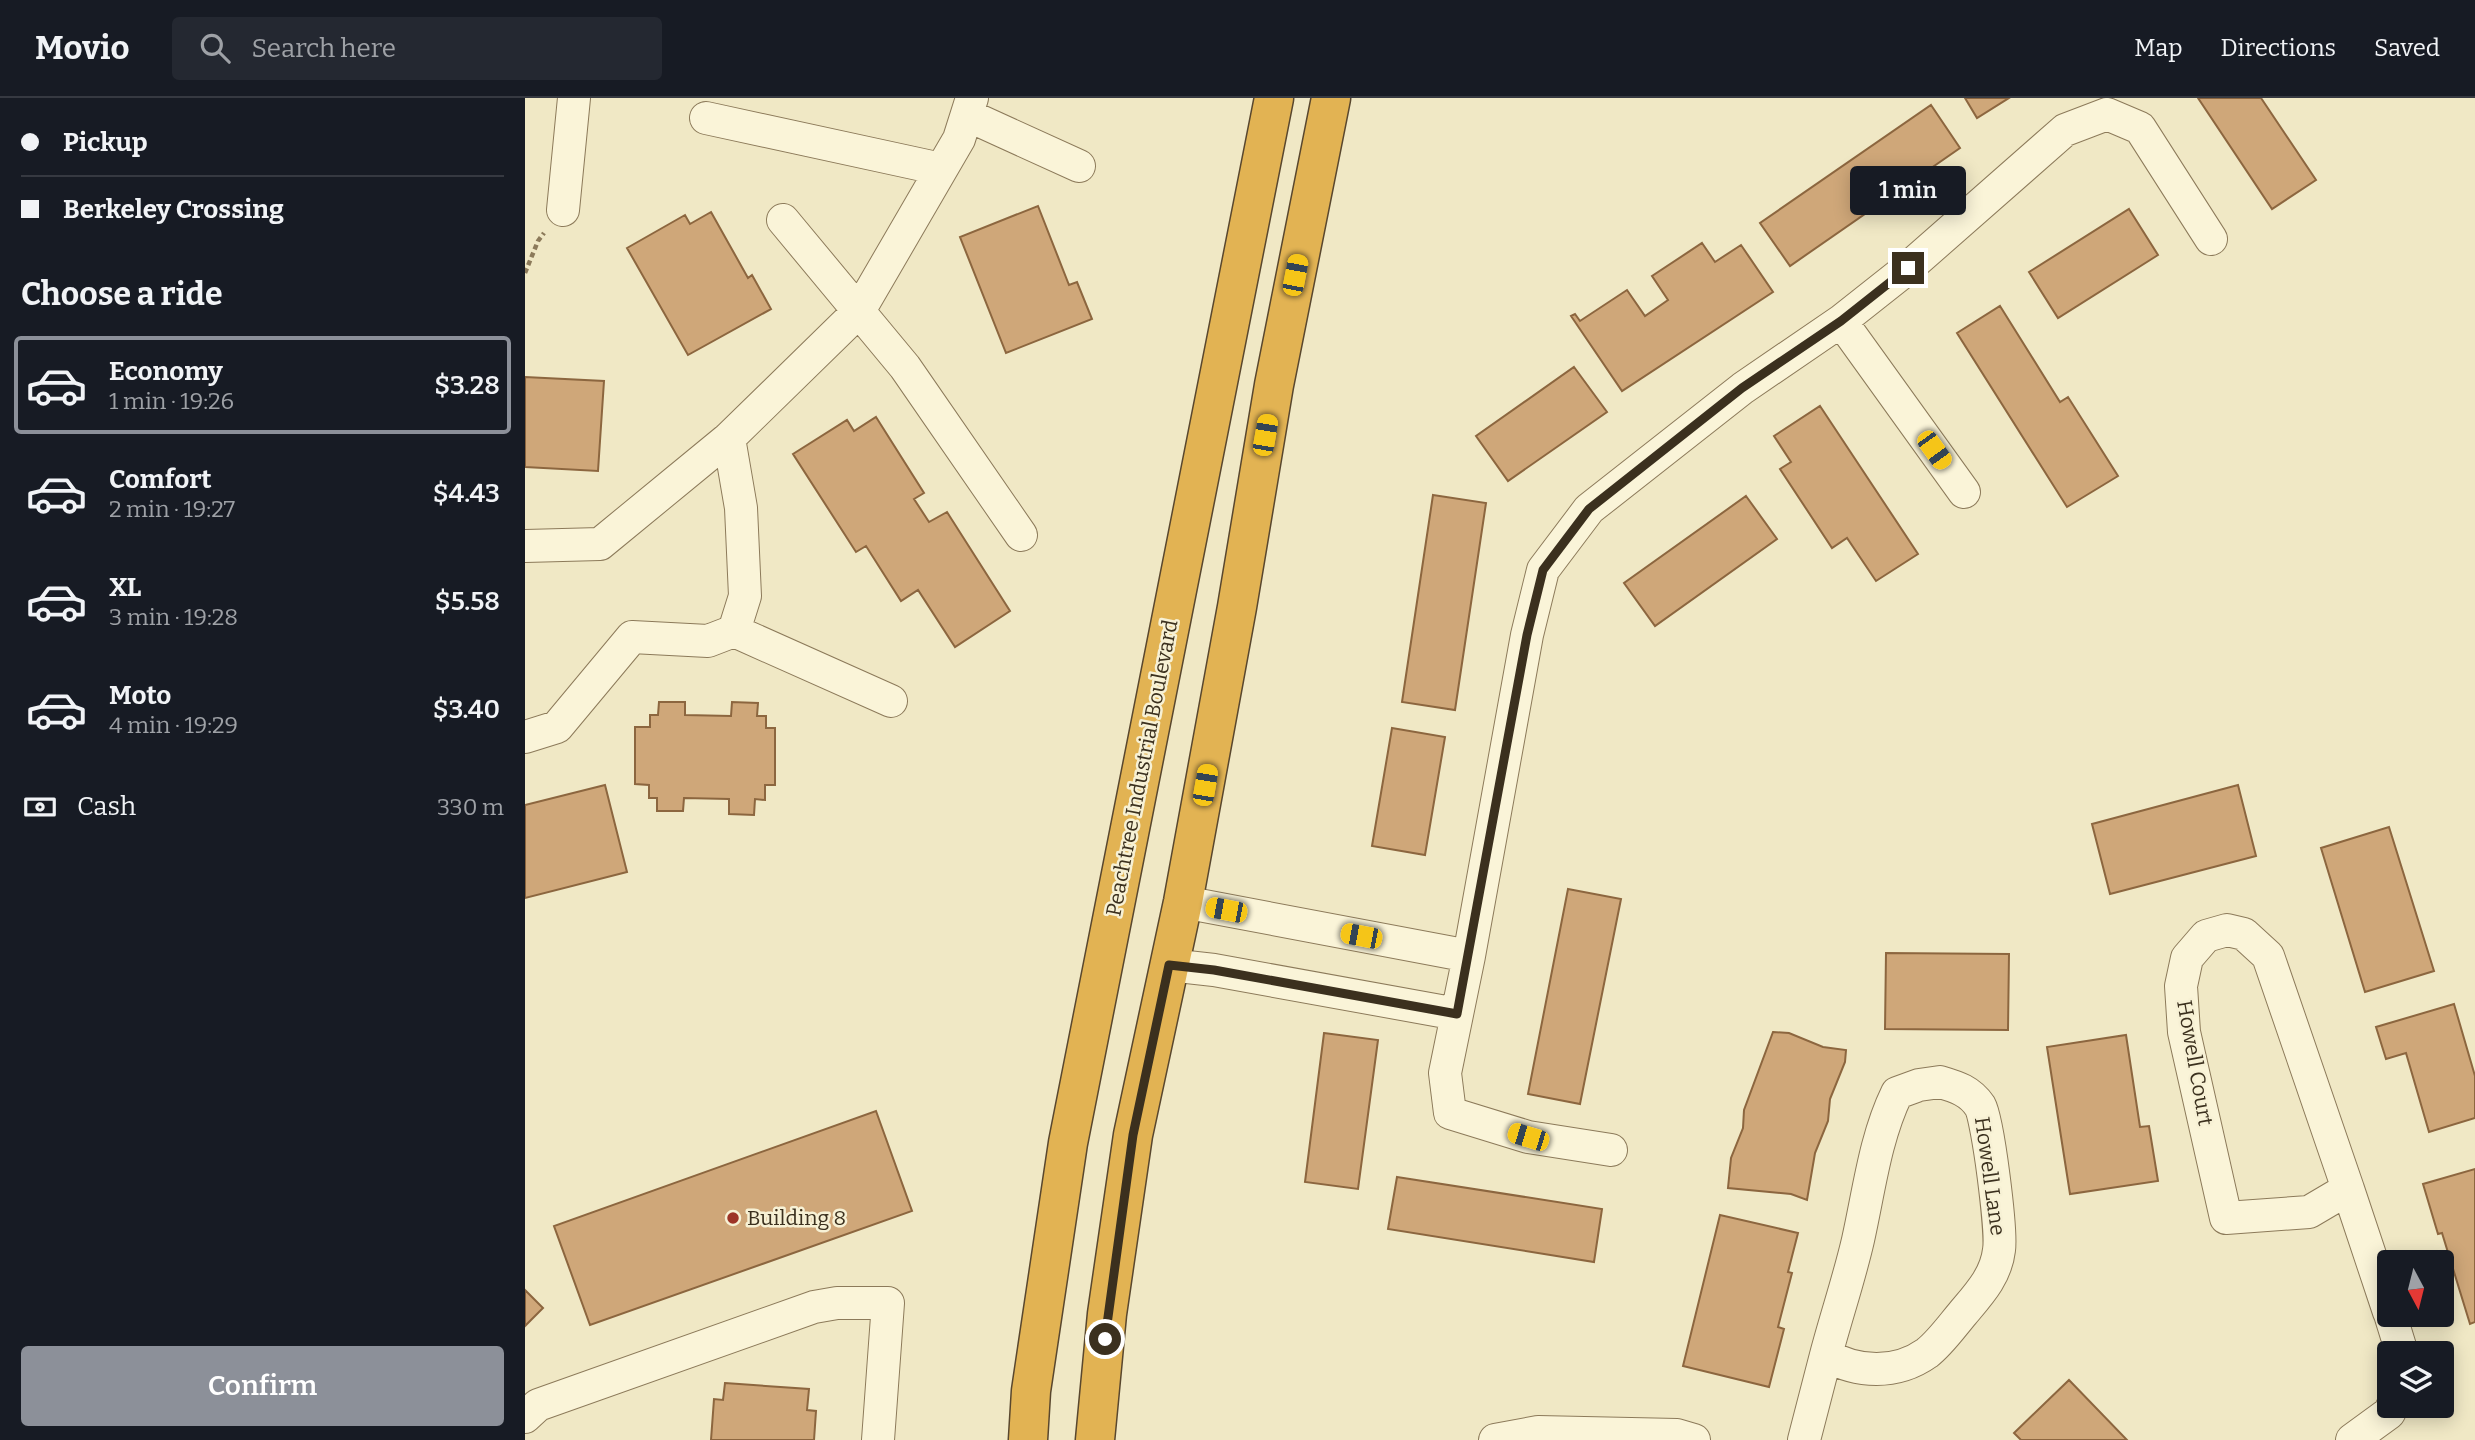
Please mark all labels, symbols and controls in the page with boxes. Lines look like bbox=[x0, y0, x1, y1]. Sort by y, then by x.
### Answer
search box bbox=[172, 17, 662, 80]
text: Movio bbox=[35, 28, 130, 68]
icon: search bbox=[196, 29, 234, 67]
text: Search here bbox=[252, 33, 396, 64]
text: Map bbox=[2134, 34, 2183, 62]
text: Directions bbox=[2221, 34, 2336, 62]
text: Saved bbox=[2374, 34, 2440, 62]
text: Pickup bbox=[63, 127, 148, 158]
callout: 1 min bbox=[1850, 166, 1966, 216]
text: 1 min bbox=[1879, 176, 1937, 204]
text: Berkeley Crossing bbox=[63, 194, 284, 225]
car bbox=[1281, 252, 1310, 298]
route end bbox=[1892, 252, 1924, 284]
text: Choose a ride bbox=[21, 275, 222, 313]
icon: car bbox=[25, 354, 88, 417]
text: Economy bbox=[109, 356, 223, 387]
text: $3.28 bbox=[434, 370, 500, 401]
text: 1 min · 19:26 bbox=[109, 387, 234, 415]
car bbox=[1252, 412, 1279, 458]
car bbox=[1914, 427, 1955, 473]
icon: car bbox=[25, 462, 88, 525]
text: Comfort bbox=[109, 464, 212, 495]
text: $4.43 bbox=[433, 478, 500, 509]
text: 2 min · 19:27 bbox=[109, 495, 235, 523]
icon: car bbox=[25, 570, 88, 633]
text: XL bbox=[109, 572, 141, 603]
text: $5.58 bbox=[435, 586, 500, 617]
text: 3 min · 19:28 bbox=[109, 603, 238, 631]
street label: Peachtree Industrial Boulevard bbox=[1100, 618, 1184, 918]
icon: car bbox=[25, 678, 88, 741]
text: Moto bbox=[109, 680, 171, 711]
text: $3.40 bbox=[433, 694, 500, 725]
text: 4 min · 19:29 bbox=[109, 711, 238, 739]
car bbox=[1192, 762, 1219, 808]
icon: cash bbox=[21, 788, 59, 826]
text: Cash bbox=[77, 791, 136, 822]
text: 330 m bbox=[437, 793, 504, 821]
car bbox=[1204, 896, 1249, 924]
car bbox=[1339, 922, 1384, 950]
street label: Howell Court bbox=[2171, 998, 2219, 1128]
street label: Howell Lane bbox=[1969, 1115, 2011, 1237]
car bbox=[1505, 1121, 1552, 1153]
place label: Building 8 bbox=[747, 1205, 846, 1231]
marker: Building 8 bbox=[725, 1210, 741, 1226]
north arrow bbox=[2377, 1250, 2453, 1326]
map controls bbox=[2377, 1250, 2454, 1418]
route start bbox=[1089, 1323, 1121, 1355]
button: layers bbox=[2377, 1341, 2454, 1418]
button: Confirm bbox=[21, 1346, 504, 1426]

